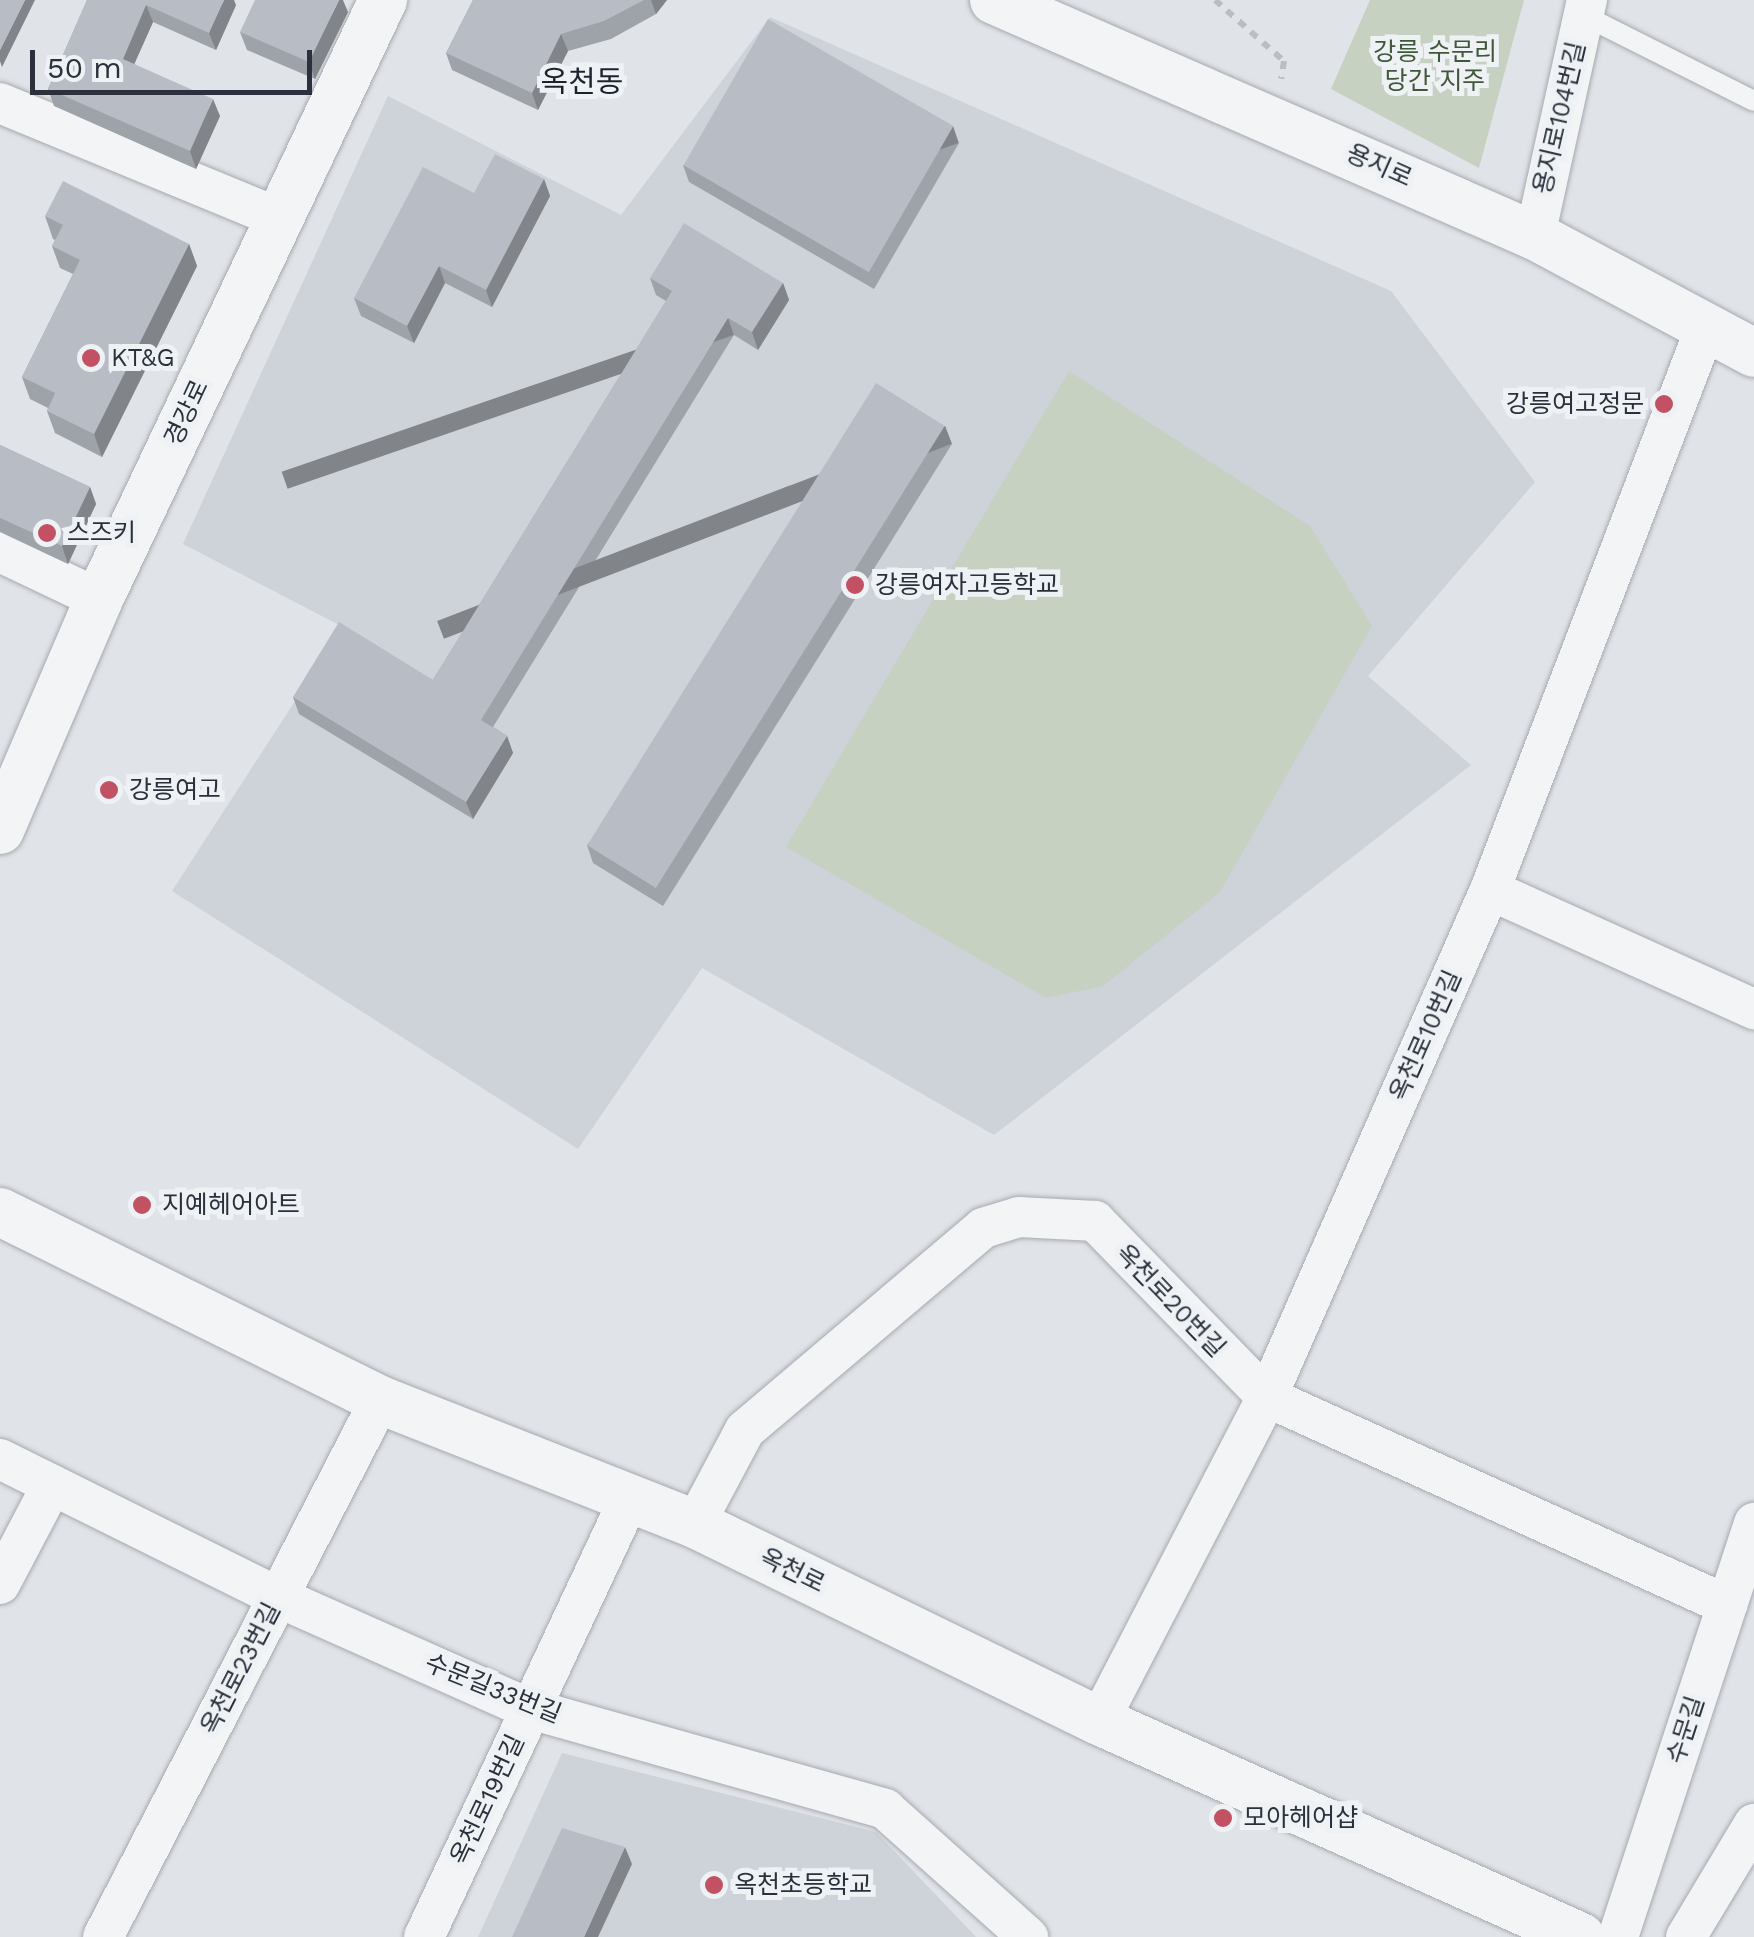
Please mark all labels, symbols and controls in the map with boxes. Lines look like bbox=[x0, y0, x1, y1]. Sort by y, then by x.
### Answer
scale bar bbox=[35, 30, 318, 92]
park label: 강릉 수문리 당간 지주 bbox=[1373, 38, 1497, 97]
street label: 용지로104번길 bbox=[1528, 39, 1592, 197]
text: 50 m bbox=[47, 50, 122, 85]
district label: 옥천동 bbox=[541, 64, 623, 100]
street label: 용지로 bbox=[1341, 138, 1417, 194]
place label: KT&G bbox=[111, 343, 175, 373]
marker: KT&G bbox=[80, 347, 102, 369]
street label: 경강로 bbox=[159, 375, 215, 451]
place label: 강릉여고정문 bbox=[1506, 389, 1644, 419]
marker: 강릉여고정문 bbox=[1653, 393, 1675, 415]
place label: 스즈키 bbox=[67, 518, 136, 548]
marker: 스즈키 bbox=[36, 522, 58, 544]
place label: 강릉여자고등학교 bbox=[875, 570, 1059, 600]
marker: 강릉여자고등학교 bbox=[844, 574, 866, 596]
place label: 강릉여고 bbox=[129, 775, 221, 805]
marker: 강릉여고 bbox=[98, 779, 120, 801]
street label: 옥천로10번길 bbox=[1384, 966, 1468, 1106]
place label: 지예헤어아트 bbox=[162, 1190, 300, 1220]
marker: 지예헤어아트 bbox=[131, 1194, 153, 1216]
street label: 옥천로20번길 bbox=[1109, 1238, 1231, 1364]
street label: 옥천로 bbox=[754, 1542, 830, 1600]
street label: 옥천로23번길 bbox=[195, 1598, 287, 1740]
street label: 수문길33번길 bbox=[421, 1648, 565, 1730]
street label: 수문길 bbox=[1661, 1693, 1711, 1767]
street label: 옥천로19번길 bbox=[445, 1730, 531, 1870]
place label: 모아헤어샵 bbox=[1243, 1803, 1358, 1833]
marker: 모아헤어샵 bbox=[1212, 1807, 1234, 1829]
place label: 옥천초등학교 bbox=[734, 1870, 872, 1900]
marker: 옥천초등학교 bbox=[703, 1874, 725, 1896]

